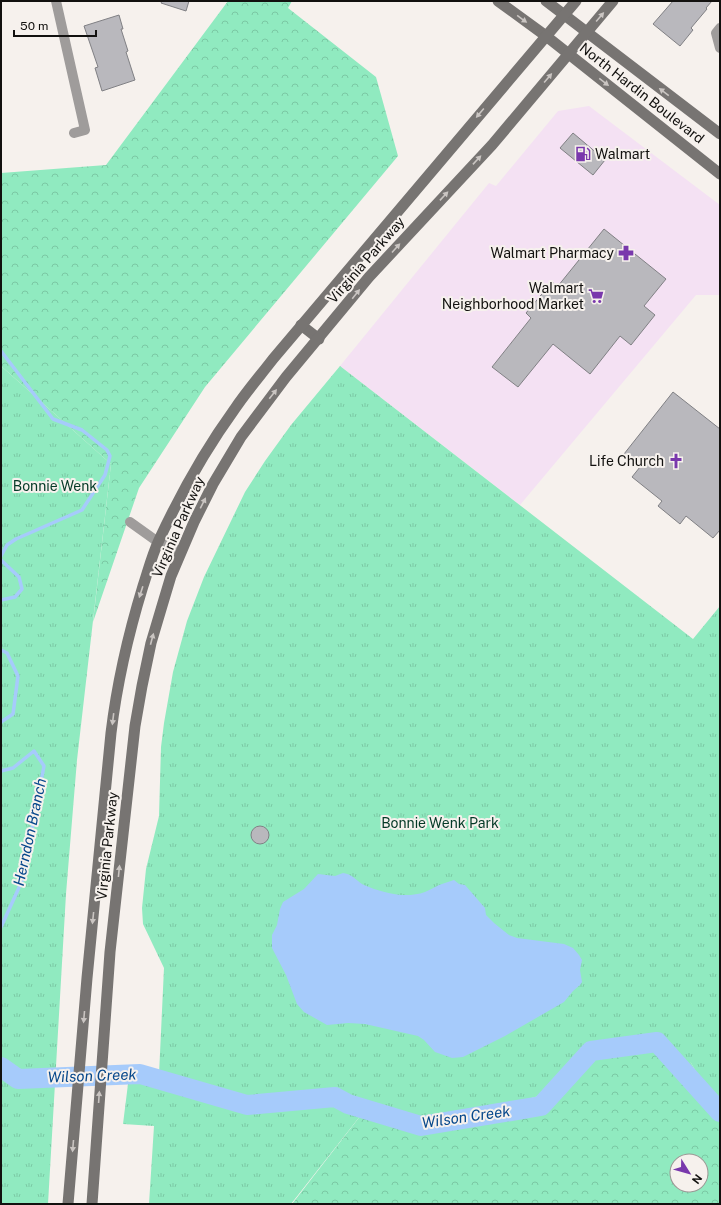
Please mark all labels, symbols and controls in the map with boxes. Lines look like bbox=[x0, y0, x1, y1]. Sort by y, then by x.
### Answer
one-way arrow bbox=[595, 11, 604, 22]
scale bar bbox=[14, 12, 96, 38]
one-way arrow bbox=[516, 14, 527, 23]
text: 50 m bbox=[20, 19, 48, 33]
street label: North Hardin Boulevard bbox=[577, 39, 707, 147]
one-way arrow bbox=[543, 73, 552, 83]
one-way arrow bbox=[598, 77, 609, 86]
one-way arrow bbox=[659, 87, 670, 96]
one-way arrow bbox=[476, 108, 485, 118]
fuel station icon: Walmart bbox=[574, 145, 592, 163]
place label: Walmart bbox=[595, 146, 650, 162]
one-way arrow bbox=[472, 156, 481, 165]
one-way arrow bbox=[439, 191, 449, 201]
street label: Virginia Parkway bbox=[324, 213, 408, 306]
one-way arrow bbox=[391, 243, 400, 254]
pharmacy icon: Walmart Pharmacy bbox=[617, 244, 635, 262]
place label: Walmart Pharmacy bbox=[490, 245, 615, 261]
place label: Walmart Neighborhood Market bbox=[442, 280, 584, 312]
supermarket icon: Walmart Neighborhood Market bbox=[587, 287, 605, 305]
one-way arrow bbox=[351, 288, 360, 299]
one-way arrow bbox=[269, 388, 277, 399]
church icon: Life Church bbox=[667, 452, 685, 470]
place label: Life Church bbox=[589, 453, 664, 469]
street label: Virginia Parkway bbox=[149, 474, 208, 580]
park label: Bonnie Wenk bbox=[13, 478, 97, 494]
one-way arrow bbox=[200, 498, 206, 509]
one-way arrow bbox=[138, 586, 144, 598]
one-way arrow bbox=[150, 633, 156, 646]
one-way arrow bbox=[110, 712, 116, 725]
water label: Herndon Branch bbox=[10, 777, 49, 887]
street label: Virginia Parkway bbox=[93, 790, 121, 901]
park label: Bonnie Wenk Park bbox=[381, 815, 499, 831]
one-way arrow bbox=[116, 865, 122, 877]
one-way arrow bbox=[90, 912, 97, 924]
one-way arrow bbox=[81, 1011, 87, 1023]
water label: Wilson Creek bbox=[47, 1065, 138, 1086]
one-way arrow bbox=[96, 1091, 103, 1103]
water label: Wilson Creek bbox=[421, 1102, 512, 1131]
one-way arrow bbox=[70, 1140, 77, 1152]
north arrow bbox=[669, 1153, 709, 1193]
text: N bbox=[690, 1172, 704, 1186]

